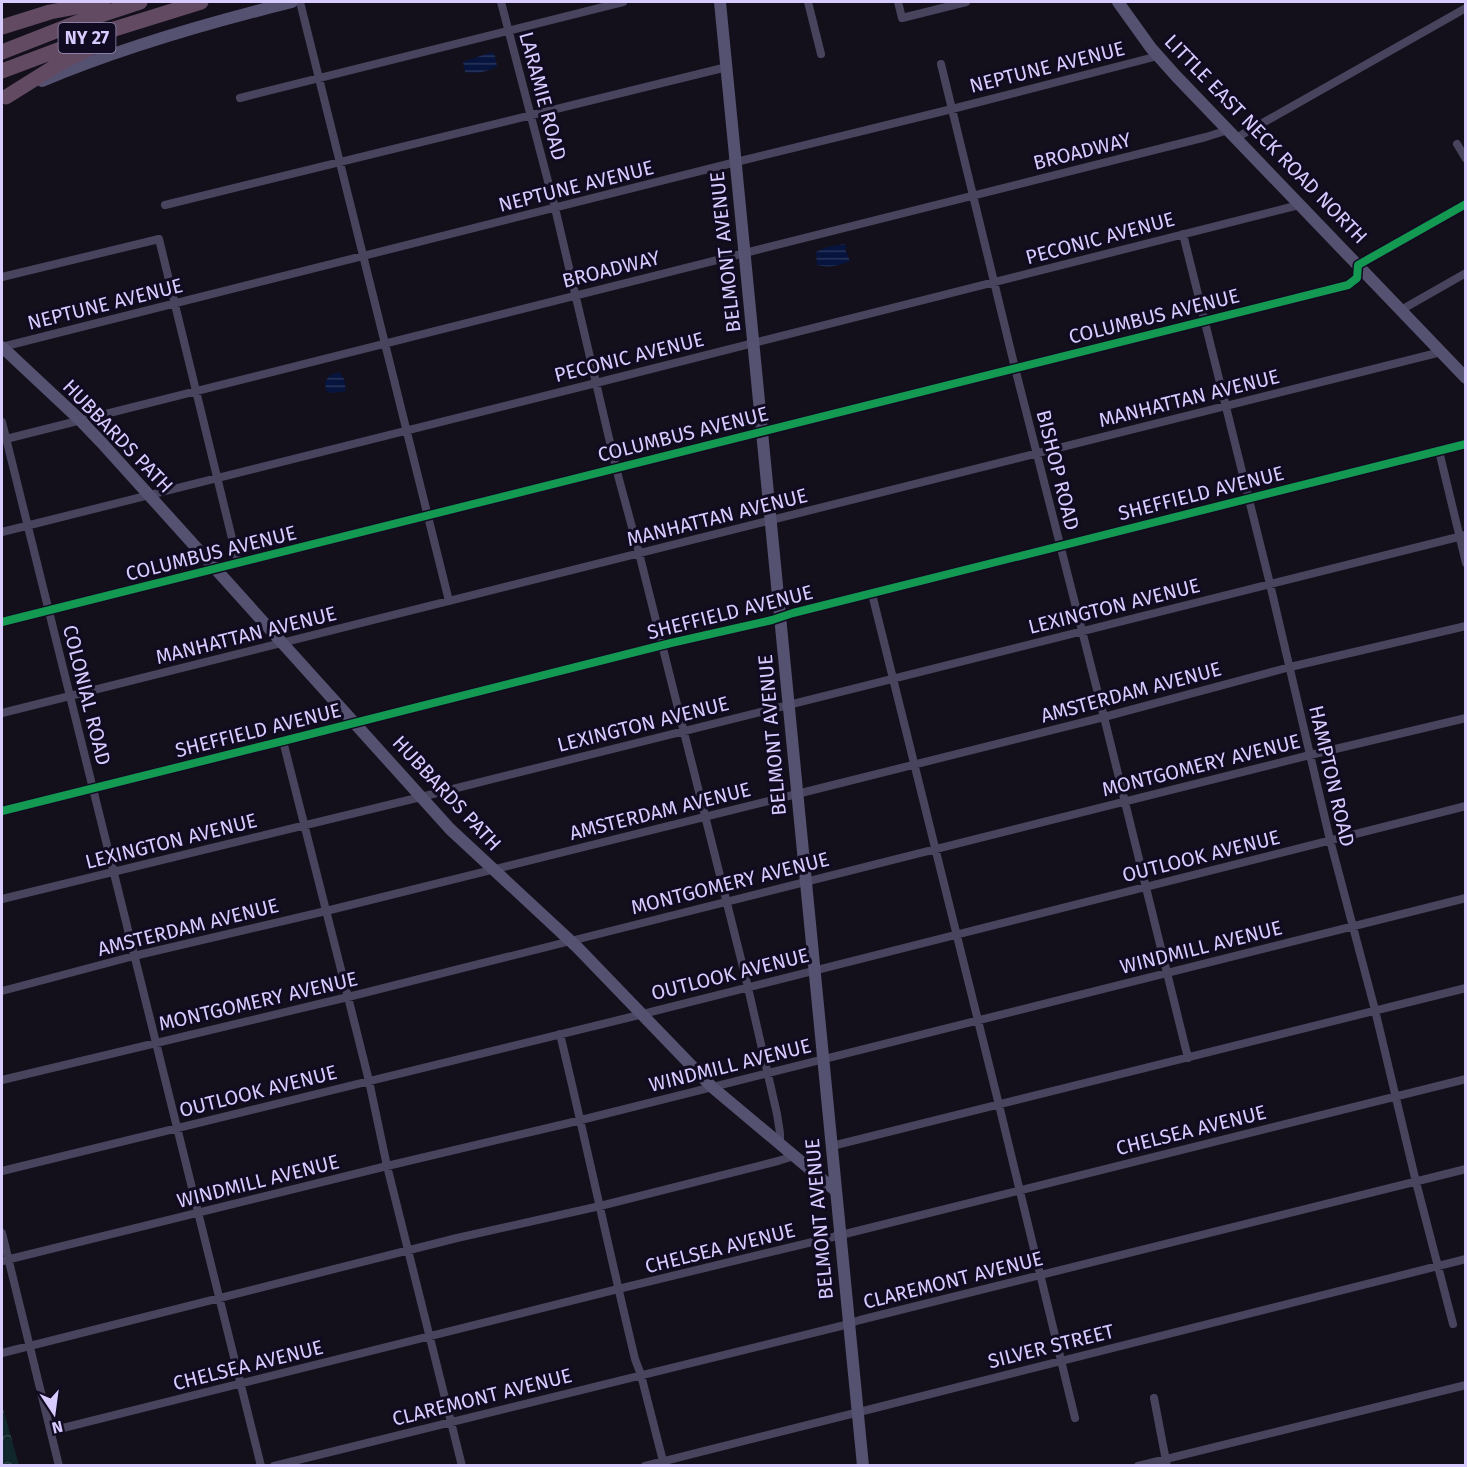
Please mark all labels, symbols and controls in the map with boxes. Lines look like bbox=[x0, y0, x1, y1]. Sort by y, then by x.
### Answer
road number: NY 27 bbox=[58, 23, 116, 53]
street label: LARAMIE ROAD bbox=[514, 29, 572, 163]
street label: LITTLE EAST NECK ROAD NORTH bbox=[1160, 29, 1372, 249]
street label: NEPTUNE AVENUE bbox=[967, 36, 1127, 98]
street label: BROADWAY bbox=[1031, 127, 1133, 175]
street label: NEPTUNE AVENUE bbox=[496, 155, 656, 217]
street label: BELMONT AVENUE bbox=[705, 170, 745, 334]
street label: PECONIC AVENUE bbox=[1023, 207, 1177, 269]
street label: BROADWAY bbox=[560, 245, 662, 293]
street label: NEPTUNE AVENUE bbox=[25, 273, 185, 335]
street label: COLUMBUS AVENUE bbox=[1066, 283, 1242, 349]
street label: PECONIC AVENUE bbox=[552, 327, 706, 387]
street label: MANHATTAN AVENUE bbox=[1096, 364, 1282, 432]
street label: HUBBARDS PATH bbox=[58, 374, 178, 498]
street label: COLUMBUS AVENUE bbox=[595, 401, 771, 467]
street label: BISHOP ROAD bbox=[1031, 407, 1085, 533]
street label: SHEFFIELD AVENUE bbox=[1116, 461, 1286, 525]
street label: MANHATTAN AVENUE bbox=[624, 483, 810, 551]
street label: COLUMBUS AVENUE bbox=[123, 520, 299, 586]
street label: LEXINGTON AVENUE bbox=[1026, 573, 1202, 639]
street label: SHEFFIELD AVENUE bbox=[645, 580, 815, 644]
street label: MANHATTAN AVENUE bbox=[153, 601, 339, 669]
street label: COLONIAL ROAD bbox=[58, 622, 116, 768]
street label: BELMONT AVENUE bbox=[753, 653, 791, 817]
street label: AMSTERDAM AVENUE bbox=[1038, 656, 1224, 728]
street label: LEXINGTON AVENUE bbox=[555, 691, 731, 757]
street label: SHEFFIELD AVENUE bbox=[173, 698, 343, 762]
street label: HAMPTON ROAD bbox=[1304, 703, 1360, 849]
street label: MONTGOMERY AVENUE bbox=[1099, 729, 1303, 801]
street label: HUBBARDS PATH bbox=[388, 731, 506, 855]
street label: AMSTERDAM AVENUE bbox=[567, 777, 753, 845]
street label: LEXINGTON AVENUE bbox=[83, 808, 259, 874]
street label: OUTLOOK AVENUE bbox=[1120, 825, 1282, 887]
street label: MONTGOMERY AVENUE bbox=[628, 847, 832, 919]
street label: AMSTERDAM AVENUE bbox=[95, 893, 281, 961]
street label: WINDMILL AVENUE bbox=[1118, 915, 1284, 979]
street label: OUTLOOK AVENUE bbox=[649, 943, 811, 1005]
street label: MONTGOMERY AVENUE bbox=[156, 966, 360, 1036]
street label: WINDMILL AVENUE bbox=[647, 1033, 813, 1097]
street label: OUTLOOK AVENUE bbox=[177, 1060, 339, 1122]
street label: CHELSEA AVENUE bbox=[1113, 1100, 1269, 1160]
street label: BELMONT AVENUE bbox=[800, 1137, 838, 1301]
street label: WINDMILL AVENUE bbox=[175, 1149, 341, 1213]
street label: CHELSEA AVENUE bbox=[642, 1218, 798, 1278]
street label: CLAREMONT AVENUE bbox=[861, 1246, 1045, 1314]
street label: SILVER STREET bbox=[985, 1319, 1117, 1373]
street label: CHELSEA AVENUE bbox=[170, 1335, 326, 1395]
street label: CLAREMONT AVENUE bbox=[390, 1363, 574, 1431]
north arrow bbox=[24, 1383, 84, 1443]
text: N bbox=[50, 1417, 65, 1438]

